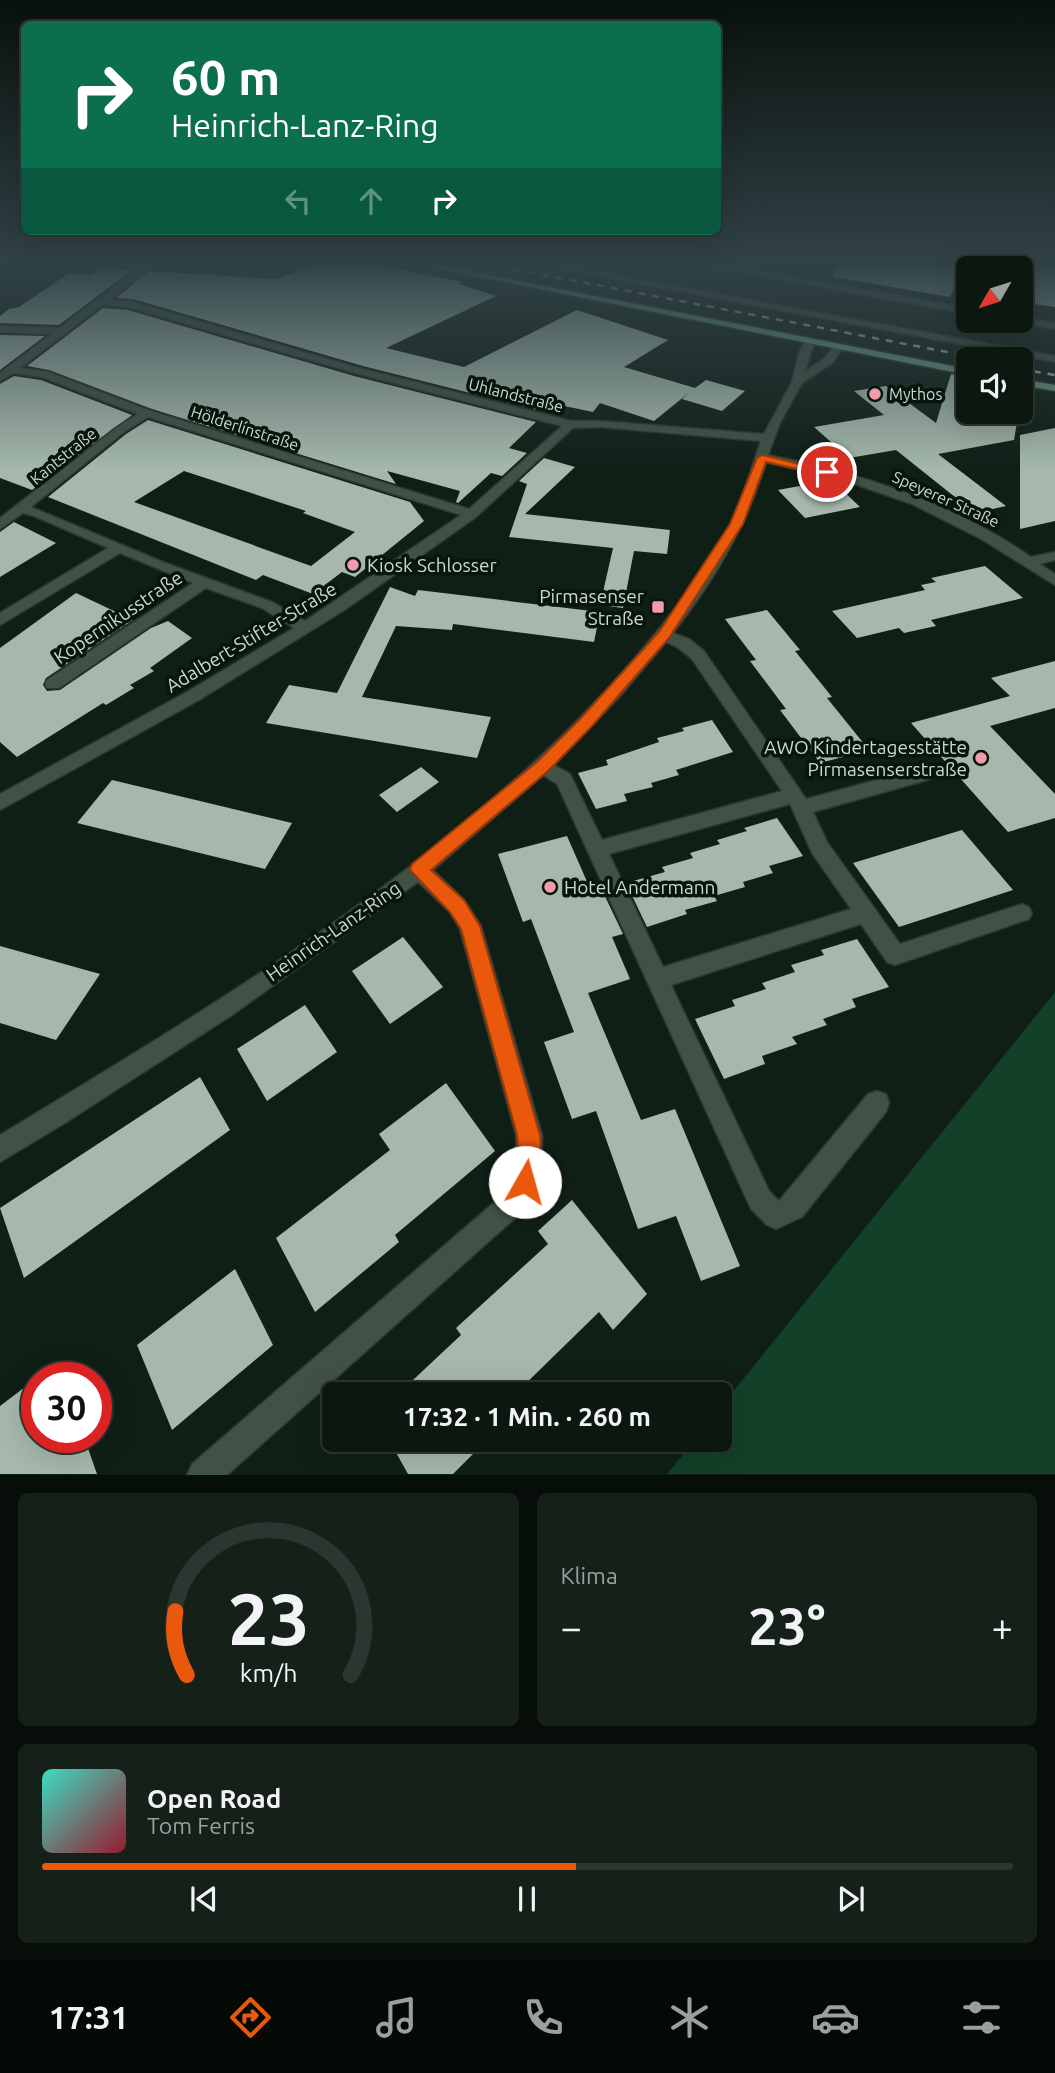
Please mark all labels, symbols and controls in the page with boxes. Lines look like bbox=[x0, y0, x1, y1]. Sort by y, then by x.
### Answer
icon: right bbox=[56, 49, 147, 140]
text: 60 m bbox=[171, 49, 280, 104]
text: Heinrich-Lanz-Ring bbox=[171, 107, 439, 143]
icon: left bbox=[279, 182, 317, 220]
icon: ahead bbox=[352, 182, 390, 220]
icon: right bbox=[425, 182, 463, 220]
north arrow bbox=[956, 256, 1032, 332]
map controls bbox=[956, 256, 1033, 424]
button: sound bbox=[956, 347, 1033, 424]
street label: Uhlandstraße bbox=[467, 375, 565, 415]
place label: Mythos bbox=[889, 385, 942, 403]
marker: Mythos bbox=[867, 386, 883, 402]
street label: Hölderlinstraße bbox=[189, 402, 301, 454]
street label: Kantstraße bbox=[26, 424, 100, 488]
pin bbox=[797, 442, 857, 502]
icon: arrive bbox=[808, 453, 846, 491]
street label: Speyerer Straße bbox=[890, 467, 1002, 531]
place label: Kiosk Schlosser bbox=[367, 554, 497, 576]
marker: Kiosk Schlosser bbox=[345, 557, 361, 573]
street label: Kopernikusstraße bbox=[50, 566, 186, 668]
street label: Adalbert-Stifter-Straße bbox=[162, 577, 340, 697]
place label: Pirmasenser Straße bbox=[539, 585, 644, 629]
marker: Pirmasenser Straße bbox=[650, 599, 666, 615]
place label: AWO Kindertagesstätte Pirmasenserstraße bbox=[764, 736, 967, 780]
marker: AWO Kindertagesstätte Pirmasenserstraße bbox=[973, 750, 989, 766]
street label: Heinrich-Lanz-Ring bbox=[262, 876, 404, 986]
place label: Hotel Andermann bbox=[564, 876, 715, 898]
marker: Hotel Andermann bbox=[542, 879, 558, 895]
position arrow bbox=[488, 1145, 562, 1219]
speed limit sign: 30 bbox=[21, 1362, 112, 1453]
text: 17:32 · 1 Min. · 260 m bbox=[403, 1402, 651, 1431]
text: Klima bbox=[561, 1563, 618, 1588]
text: 23 bbox=[227, 1578, 309, 1660]
text: 23° bbox=[748, 1597, 825, 1655]
text: − bbox=[561, 1606, 582, 1648]
text: + bbox=[992, 1606, 1013, 1648]
text: km/h bbox=[239, 1659, 297, 1687]
text: Open Road bbox=[147, 1784, 281, 1813]
text: Tom Ferris bbox=[147, 1813, 255, 1838]
icon: previous bbox=[185, 1880, 223, 1918]
icon: pause bbox=[508, 1880, 546, 1918]
icon: next bbox=[832, 1880, 870, 1918]
icon: directions bbox=[226, 1993, 275, 2042]
icon: music bbox=[372, 1993, 421, 2042]
icon: phone bbox=[519, 1993, 568, 2042]
icon: climate bbox=[665, 1993, 714, 2042]
icon: car bbox=[811, 1993, 860, 2042]
icon: filters bbox=[957, 1993, 1006, 2042]
text: 17:31 bbox=[49, 1999, 129, 2035]

